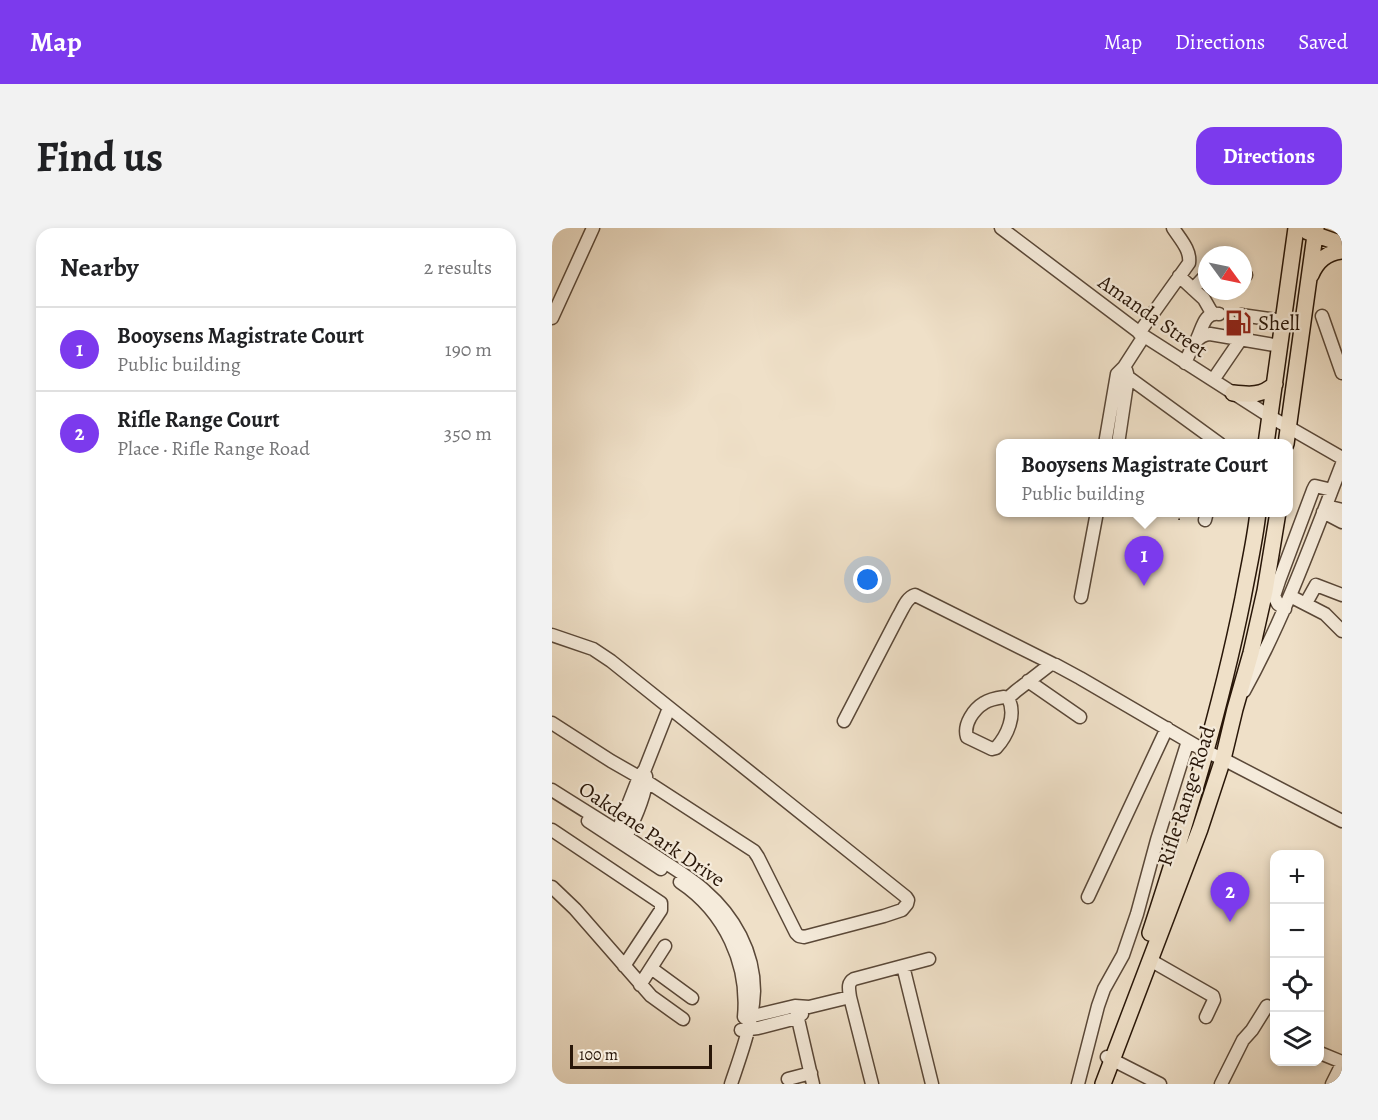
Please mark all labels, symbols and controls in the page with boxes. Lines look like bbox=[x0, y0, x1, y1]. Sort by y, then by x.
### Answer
text: Map bbox=[30, 23, 82, 61]
text: Map bbox=[1104, 28, 1142, 56]
text: Directions bbox=[1175, 28, 1265, 56]
text: Saved bbox=[1298, 28, 1348, 56]
button: Directions bbox=[1196, 127, 1342, 185]
text: Find us bbox=[36, 128, 163, 185]
north arrow bbox=[1198, 246, 1252, 300]
text: Nearby bbox=[60, 250, 139, 285]
text: 2 results bbox=[424, 254, 492, 281]
street label: Amanda Street bbox=[1092, 267, 1213, 364]
fuel station icon: Shell bbox=[1223, 308, 1253, 338]
place label: Shell bbox=[1258, 309, 1300, 337]
text: Booysens Magistrate Court bbox=[117, 321, 364, 351]
text: 1 bbox=[76, 336, 83, 363]
text: 190 m bbox=[445, 336, 492, 363]
text: Public building bbox=[117, 351, 241, 378]
text: Rifle Range Court bbox=[117, 405, 280, 435]
text: 2 bbox=[75, 420, 84, 447]
text: 350 m bbox=[444, 420, 492, 447]
text: Place · Rifle Range Road bbox=[117, 435, 310, 462]
popup bbox=[996, 439, 1293, 517]
text: Booysens Magistrate Court bbox=[1021, 450, 1268, 480]
text: Public building bbox=[1021, 480, 1145, 507]
pin: 1 bbox=[1124, 536, 1164, 586]
your location bbox=[853, 565, 882, 594]
street label: Rifle Range Road bbox=[1150, 722, 1222, 870]
street label: Oakdene Park Drive bbox=[573, 775, 731, 893]
map controls bbox=[1270, 850, 1324, 1066]
button: + bbox=[1270, 850, 1324, 904]
pin: 2 bbox=[1210, 872, 1250, 922]
button: − bbox=[1270, 904, 1324, 958]
button: locate bbox=[1270, 958, 1324, 1012]
button: layers bbox=[1270, 1012, 1324, 1066]
scale bar bbox=[570, 1042, 712, 1070]
text: 100 m bbox=[579, 1044, 618, 1066]

